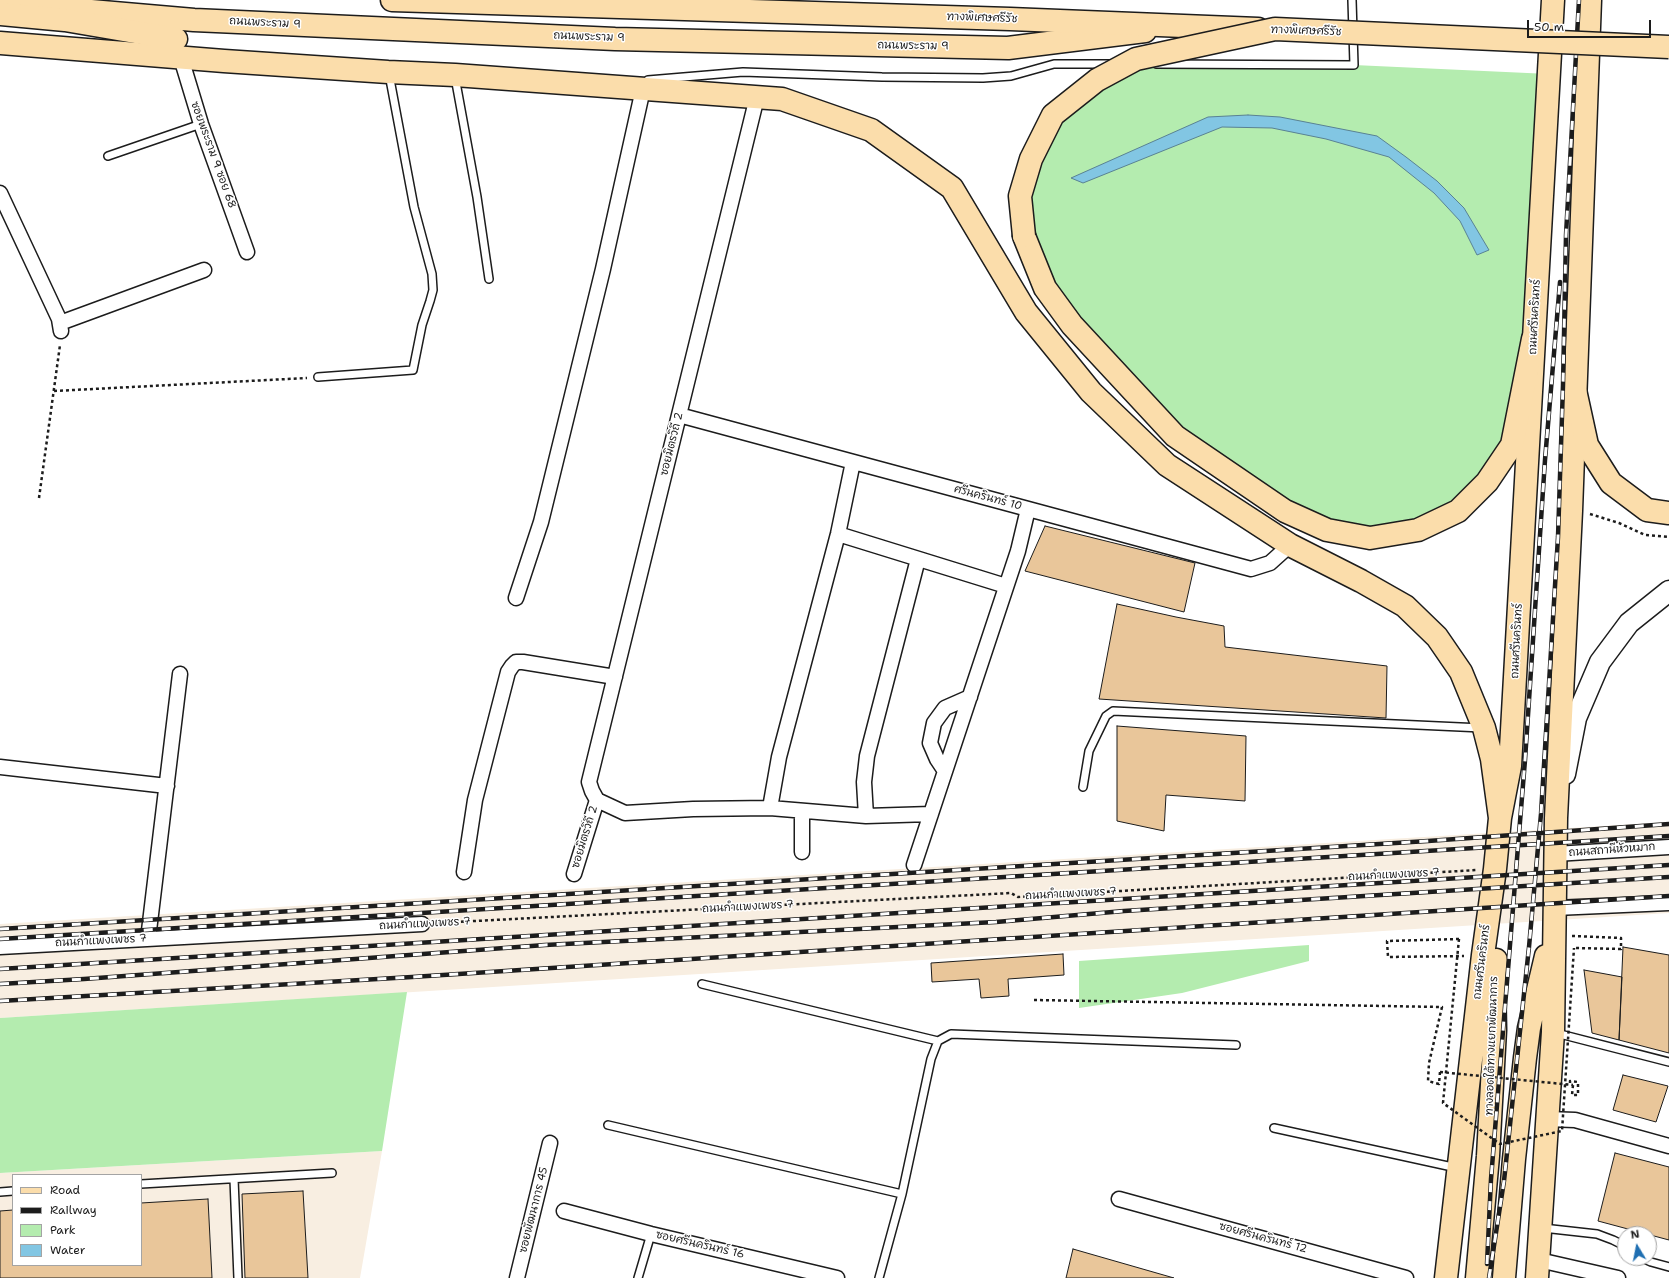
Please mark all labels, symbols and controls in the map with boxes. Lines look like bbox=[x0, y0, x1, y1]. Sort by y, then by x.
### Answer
street label: ทางพิเศษศรีรัช bbox=[946, 10, 1018, 26]
scale bar bbox=[1529, 12, 1653, 38]
street label: ถนนพระราม 9 bbox=[229, 15, 301, 31]
text: 50 m bbox=[1534, 19, 1564, 35]
street label: ทางพิเศษศรีรัช bbox=[1270, 23, 1342, 39]
street label: ถนนพระราม 9 bbox=[553, 29, 625, 45]
street label: ถนนพระราม 9 bbox=[877, 39, 949, 53]
street label: ซอยพระราม 9 ซอย 68 bbox=[187, 100, 239, 210]
street label: ถนนศรีนครินทร์ bbox=[1526, 279, 1544, 355]
street label: ซอยมิตรวิถี 2 bbox=[658, 411, 686, 477]
street label: ศรีนครินทร์ 10 bbox=[953, 483, 1023, 513]
street label: ถนนศรีนครินทร์ bbox=[1508, 603, 1526, 679]
street label: ซอยมิตรวิถี 2 bbox=[569, 804, 601, 870]
street label: ถนนสถานีหัวหมาก bbox=[1568, 840, 1656, 860]
street label: ถนนกำแพงเพชร 7 bbox=[1348, 866, 1440, 884]
street label: ถนนกำแพงเพชร 7 bbox=[1025, 885, 1117, 903]
street label: ถนนกำแพงเพชร 7 bbox=[702, 898, 794, 916]
street label: ถนนกำแพงเพชร 7 bbox=[379, 915, 471, 933]
street label: ถนนศรีนครินทร์ bbox=[1471, 924, 1493, 1000]
street label: ถนนกำแพงเพชร 7 bbox=[55, 932, 147, 950]
street label: ทางลอดใต้ทางแยกพัฒนาการ bbox=[1483, 976, 1501, 1116]
street label: ซอยพัฒนาการ 45 bbox=[517, 1166, 551, 1254]
legend bbox=[12, 1174, 142, 1266]
text: Road bbox=[50, 1182, 80, 1198]
text: Railway bbox=[50, 1202, 97, 1218]
street label: ซอยศรีนครินทร์ 12 bbox=[1218, 1220, 1308, 1256]
text: Park bbox=[50, 1222, 76, 1238]
north arrow bbox=[1617, 1226, 1657, 1266]
text: N bbox=[1629, 1227, 1641, 1243]
street label: ซอยศรีนครินทร์ 16 bbox=[654, 1228, 746, 1262]
text: Water bbox=[50, 1242, 85, 1258]

